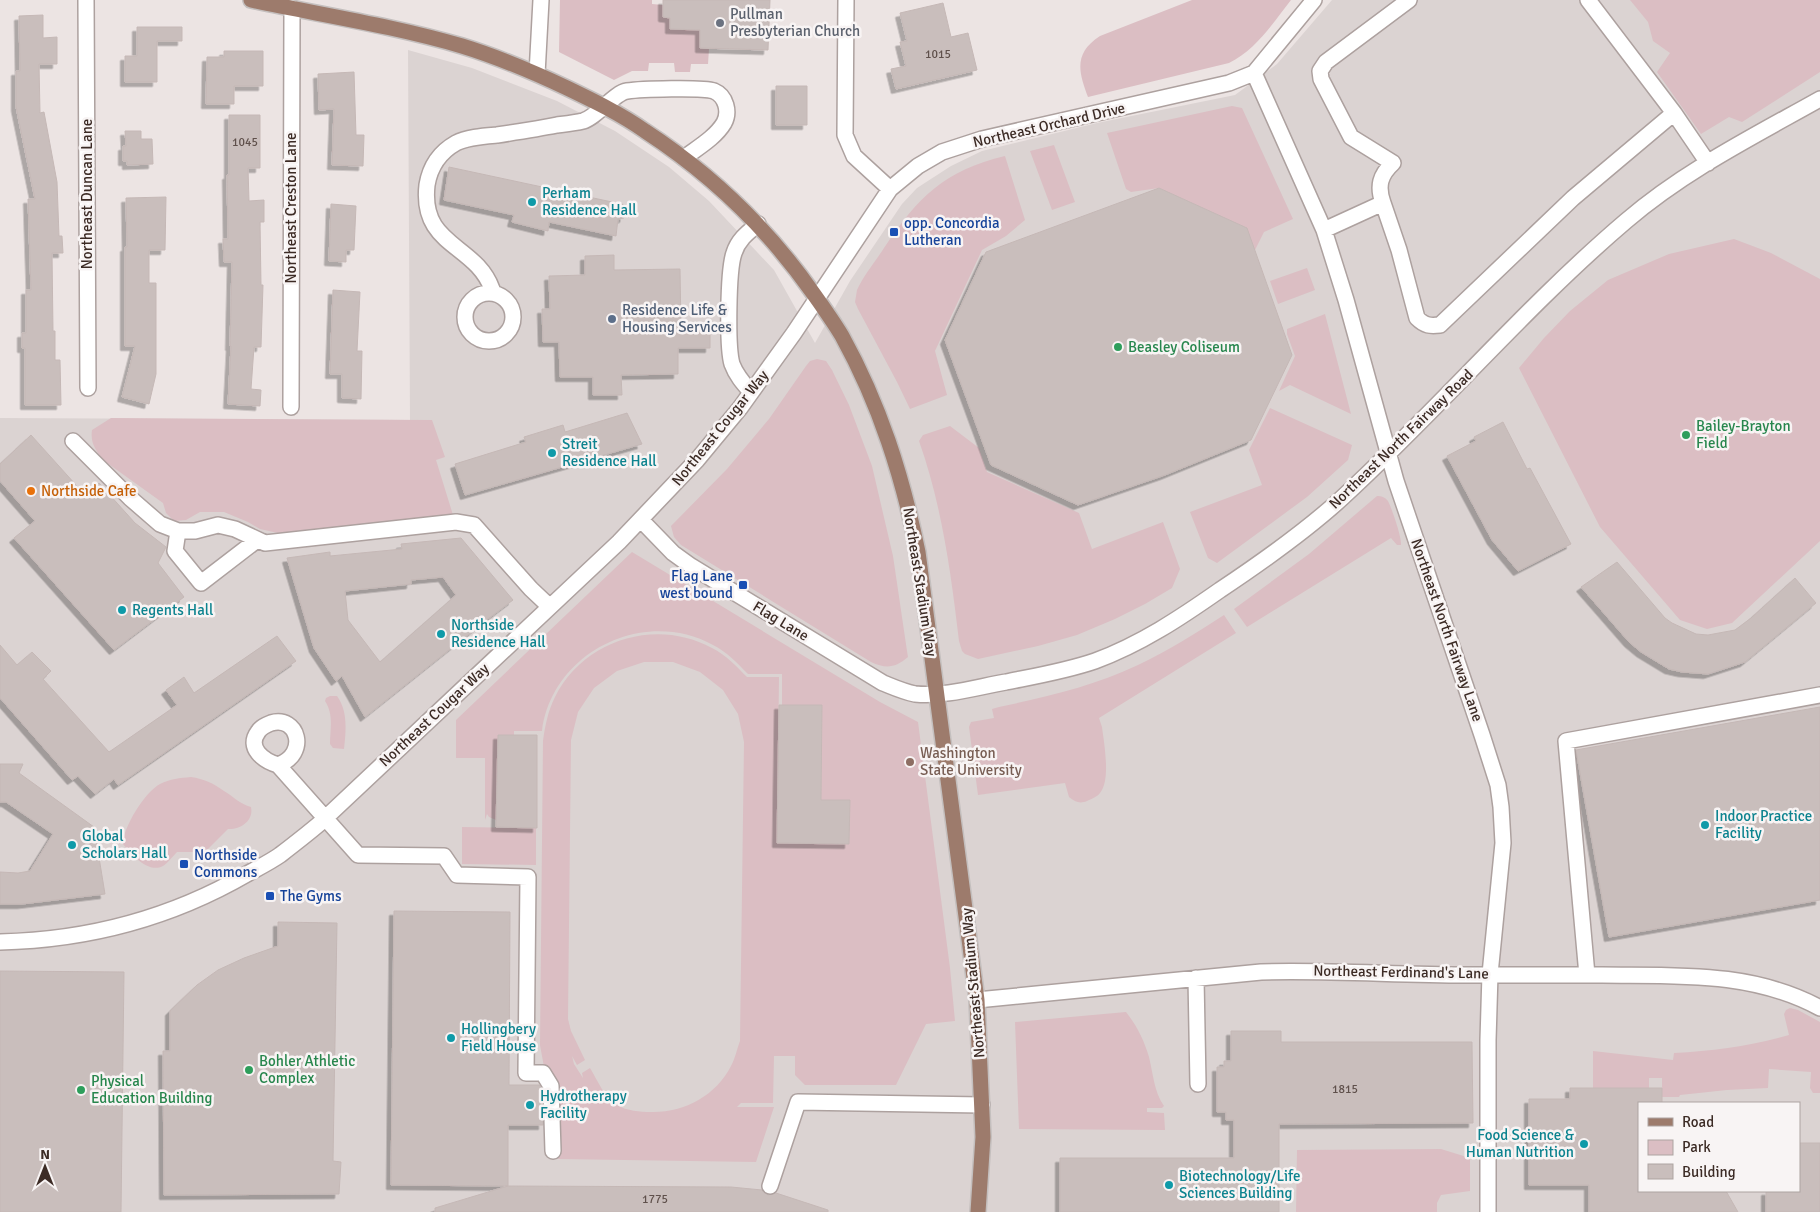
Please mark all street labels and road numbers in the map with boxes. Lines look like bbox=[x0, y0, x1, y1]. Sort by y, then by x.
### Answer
street label: Northeast Orchard Drive bbox=[971, 99, 1127, 151]
street label: Northeast Duncan Lane bbox=[78, 119, 96, 269]
street label: Northeast Creston Lane bbox=[282, 132, 300, 284]
street label: Northeast North Fairway Road bbox=[1325, 365, 1477, 513]
street label: Northeast Cougar Way bbox=[668, 367, 772, 489]
street label: Northeast Stadium Way bbox=[899, 506, 941, 658]
street label: Northeast North Fairway Lane bbox=[1407, 536, 1487, 724]
street label: Flag Lane bbox=[750, 597, 812, 645]
street label: Northeast Cougar Way bbox=[375, 660, 493, 770]
street label: Northeast Stadium Way bbox=[957, 907, 989, 1059]
street label: Northeast Ferdinand's Lane bbox=[1313, 961, 1489, 983]

